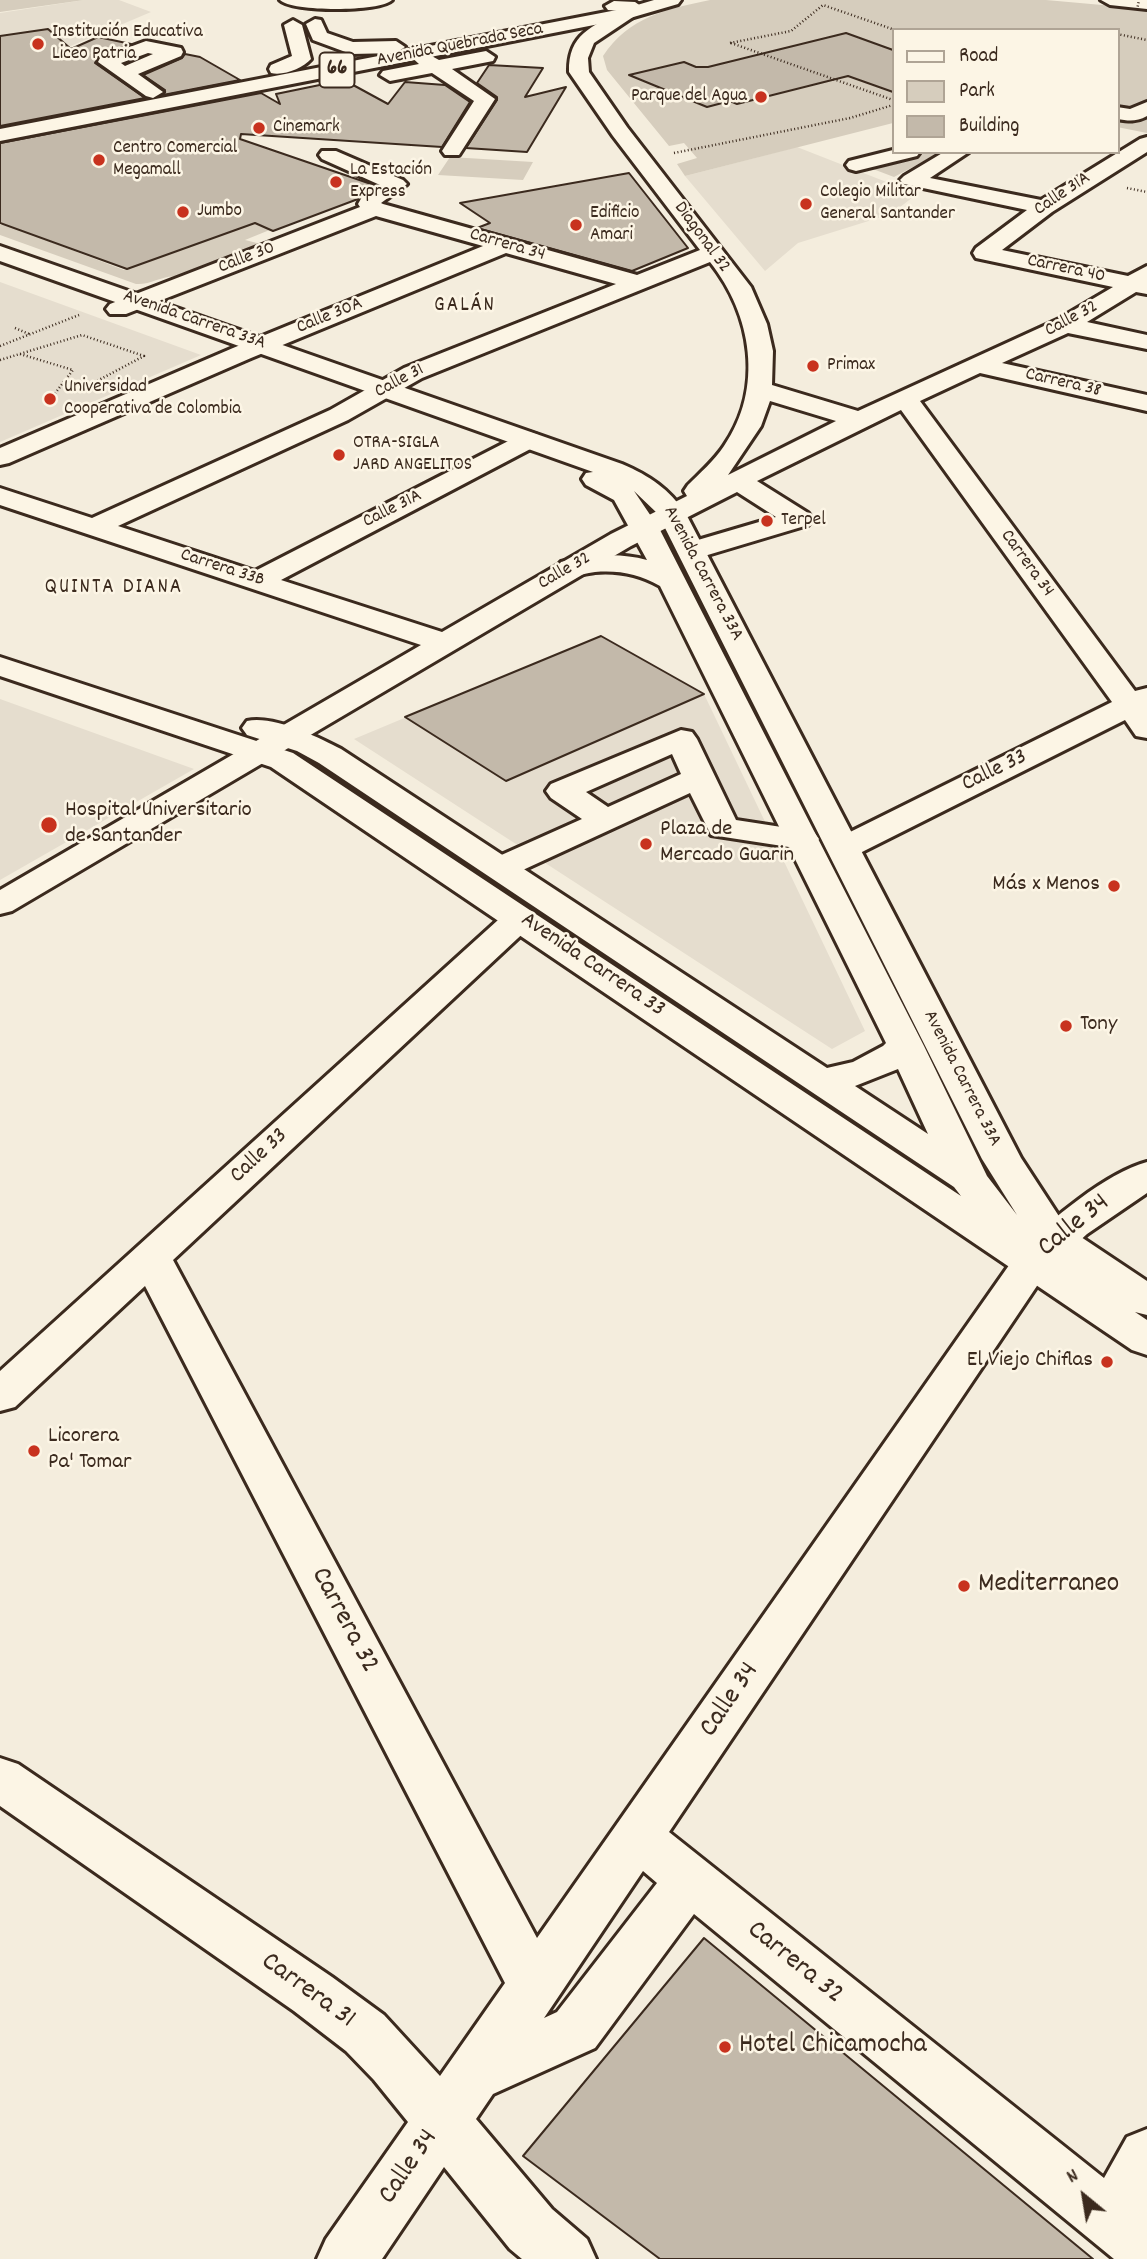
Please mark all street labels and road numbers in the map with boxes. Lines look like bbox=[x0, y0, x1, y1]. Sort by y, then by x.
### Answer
street label: Avenida Quebrada Seca bbox=[375, 19, 545, 73]
road number: 66 bbox=[320, 52, 354, 88]
street label: Calle 31A bbox=[1031, 168, 1095, 222]
street label: Diagonal 32 bbox=[668, 198, 734, 278]
street label: Carrera 34 bbox=[467, 224, 547, 268]
street label: Calle 30 bbox=[215, 238, 279, 280]
street label: Carrera 40 bbox=[1025, 251, 1107, 289]
street label: Avenida Carrera 33A bbox=[120, 286, 268, 356]
street label: Calle 30A bbox=[294, 293, 366, 341]
street label: Calle 32 bbox=[1042, 297, 1102, 343]
street label: Calle 31 bbox=[371, 360, 429, 404]
street label: Carrera 38 bbox=[1023, 364, 1103, 404]
street label: Calle 31A bbox=[360, 486, 426, 534]
street label: Avenida Carrera 33A bbox=[657, 503, 747, 645]
street label: Carrera 34 bbox=[994, 526, 1058, 602]
street label: Carrera 33B bbox=[177, 545, 267, 593]
street label: Calle 32 bbox=[535, 548, 595, 596]
street label: Calle 33 bbox=[958, 744, 1032, 800]
street label: Avenida Carrera 33 bbox=[515, 908, 669, 1024]
street label: Avenida Carrera 33A bbox=[917, 1007, 1005, 1151]
street label: Calle 33 bbox=[225, 1123, 295, 1191]
street label: Calle 34 bbox=[1032, 1188, 1118, 1266]
street label: Carrera 32 bbox=[301, 1562, 385, 1680]
street label: Calle 34 bbox=[694, 1657, 768, 1745]
street label: Carrera 32 bbox=[739, 1915, 849, 2013]
street label: Carrera 31 bbox=[253, 1947, 361, 2037]
street label: Calle 34 bbox=[373, 2124, 447, 2212]

